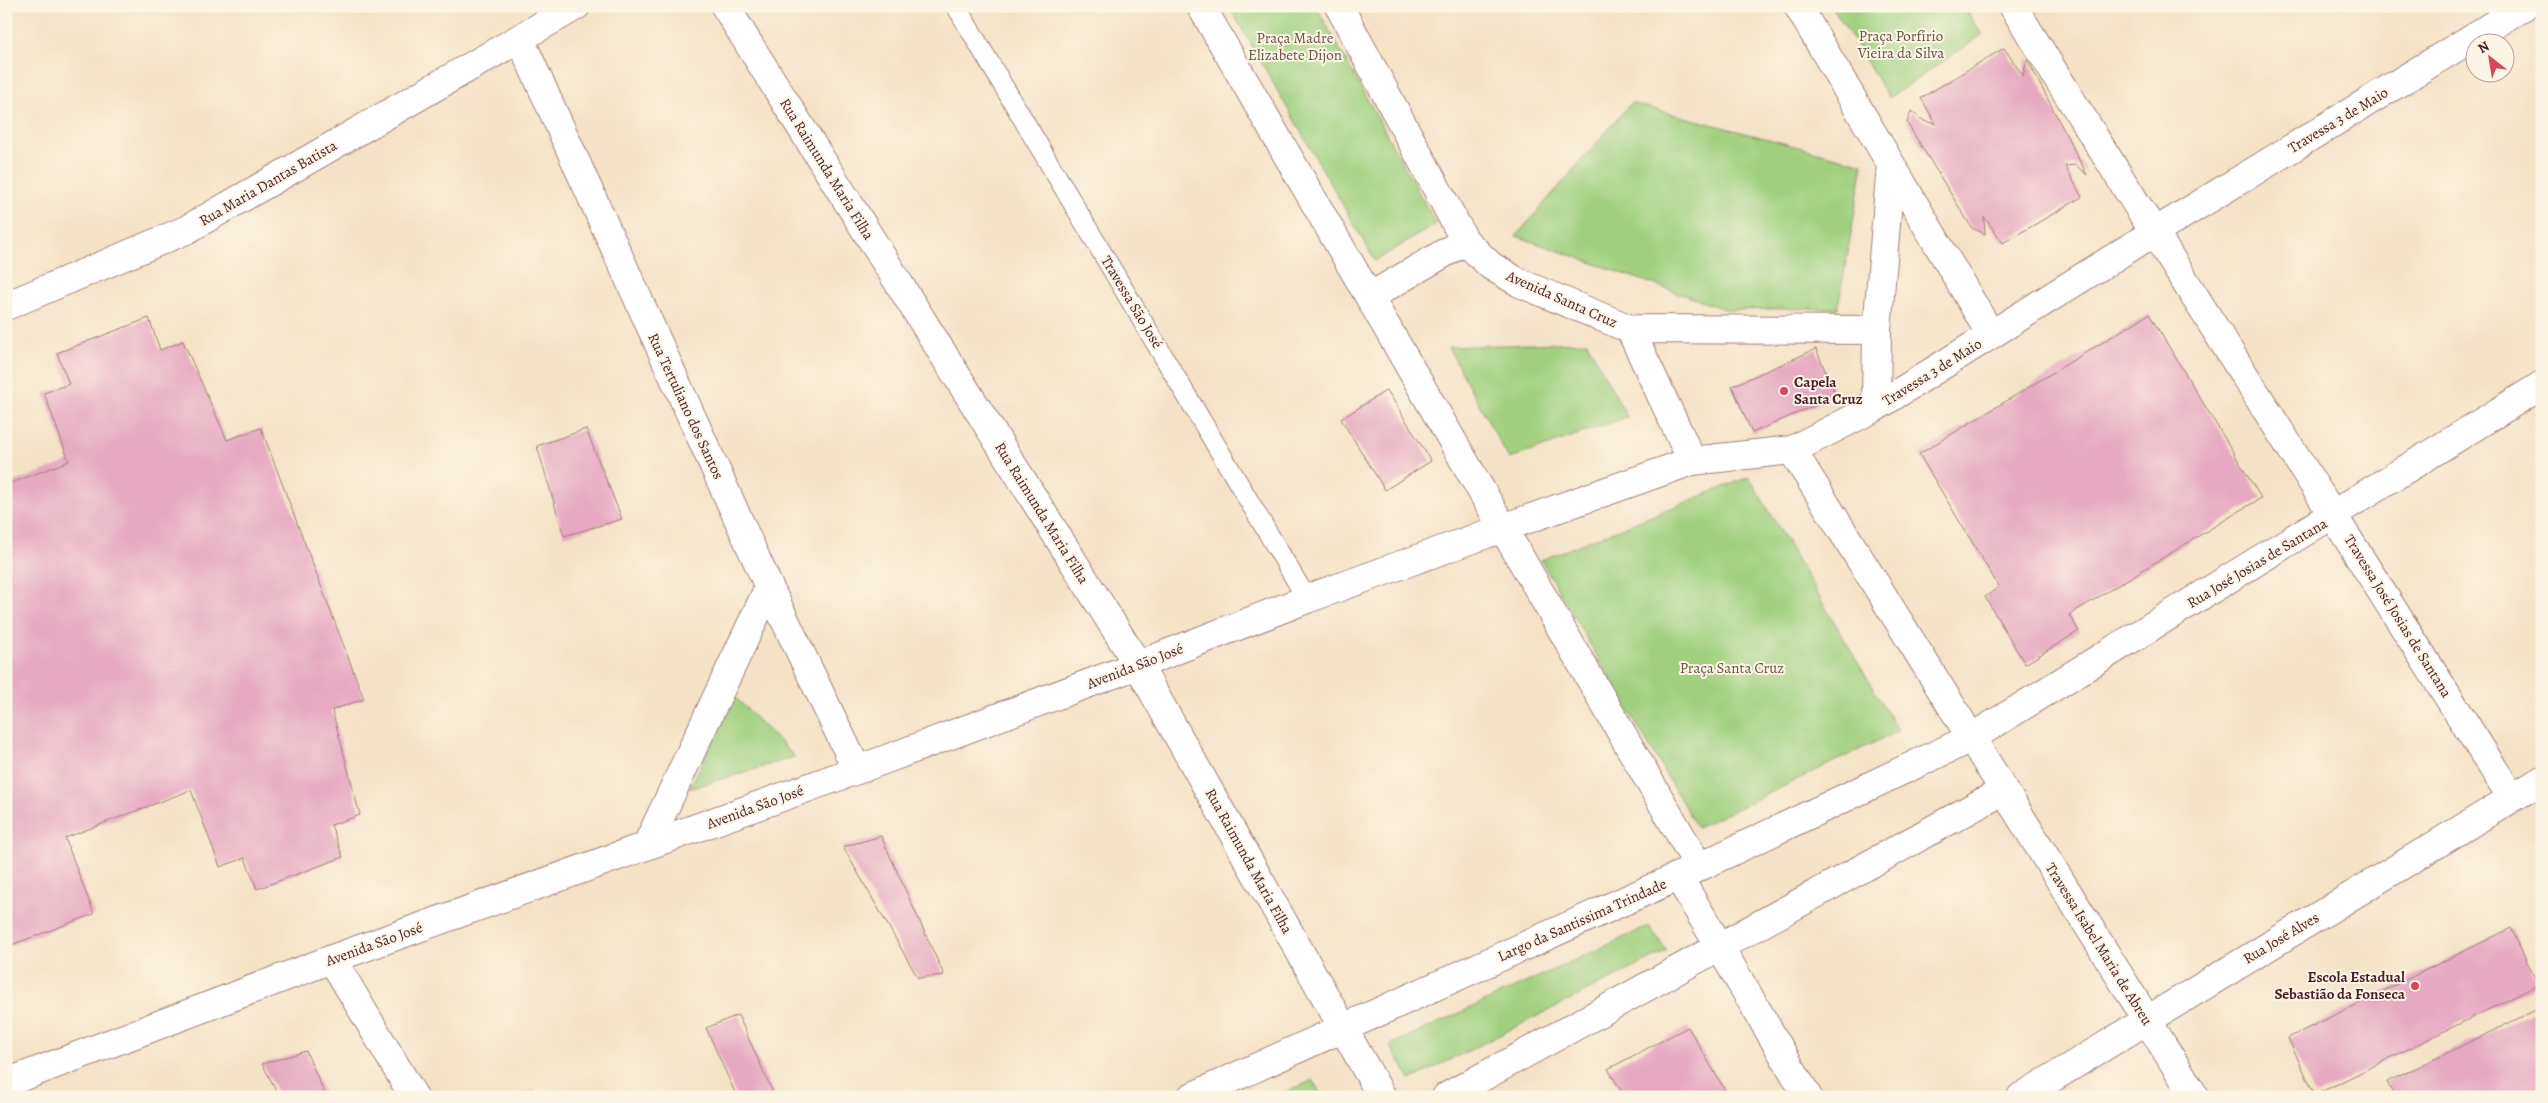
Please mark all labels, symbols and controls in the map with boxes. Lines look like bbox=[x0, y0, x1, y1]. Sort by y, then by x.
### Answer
park label: Praça Porfírio Vieira da Silva bbox=[1857, 26, 1944, 63]
park label: Praça Madre Elizabete Dijon bbox=[1248, 28, 1342, 65]
north arrow bbox=[2466, 32, 2516, 82]
text: N bbox=[2474, 37, 2493, 58]
street label: Travessa 3 de Maio bbox=[2284, 82, 2392, 158]
street label: Rua Raimunda Maria Filha bbox=[775, 94, 879, 244]
street label: Rua Maria Dantas Batista bbox=[195, 135, 341, 231]
street label: Travessa São José bbox=[1096, 252, 1168, 352]
street label: Avenida Santa Cruz bbox=[1502, 265, 1621, 333]
street label: Rua Tertuliano dos Santos bbox=[643, 330, 729, 482]
street label: Travessa 3 de Maio bbox=[1879, 333, 1985, 411]
place label: Capela Santa Cruz bbox=[1794, 372, 1863, 409]
marker: Capela Santa Cruz bbox=[1778, 385, 1790, 397]
street label: Rua Raimunda Maria Filha bbox=[990, 438, 1094, 588]
street label: Rua José Josias de Santana bbox=[2183, 513, 2331, 613]
street label: Travessa José Josias de Santana bbox=[2340, 531, 2456, 701]
street label: Avenida São José bbox=[1083, 638, 1186, 694]
park label: Praça Santa Cruz bbox=[1680, 658, 1784, 678]
street label: Avenida São José bbox=[703, 780, 806, 834]
street label: Rua Raimunda Maria Filha bbox=[1201, 785, 1297, 937]
street label: Travessa Isabel Maria de Abreu bbox=[2041, 859, 2158, 1030]
street label: Largo da Santissima Trindade bbox=[1494, 874, 1670, 966]
street label: Rua José Alves bbox=[2239, 907, 2323, 969]
street label: Avenida São José bbox=[322, 917, 425, 971]
place label: Escola Estadual Sebastião da Fonseca bbox=[2274, 967, 2406, 1004]
marker: Escola Estadual Sebastião da Fonseca bbox=[2409, 980, 2421, 992]

